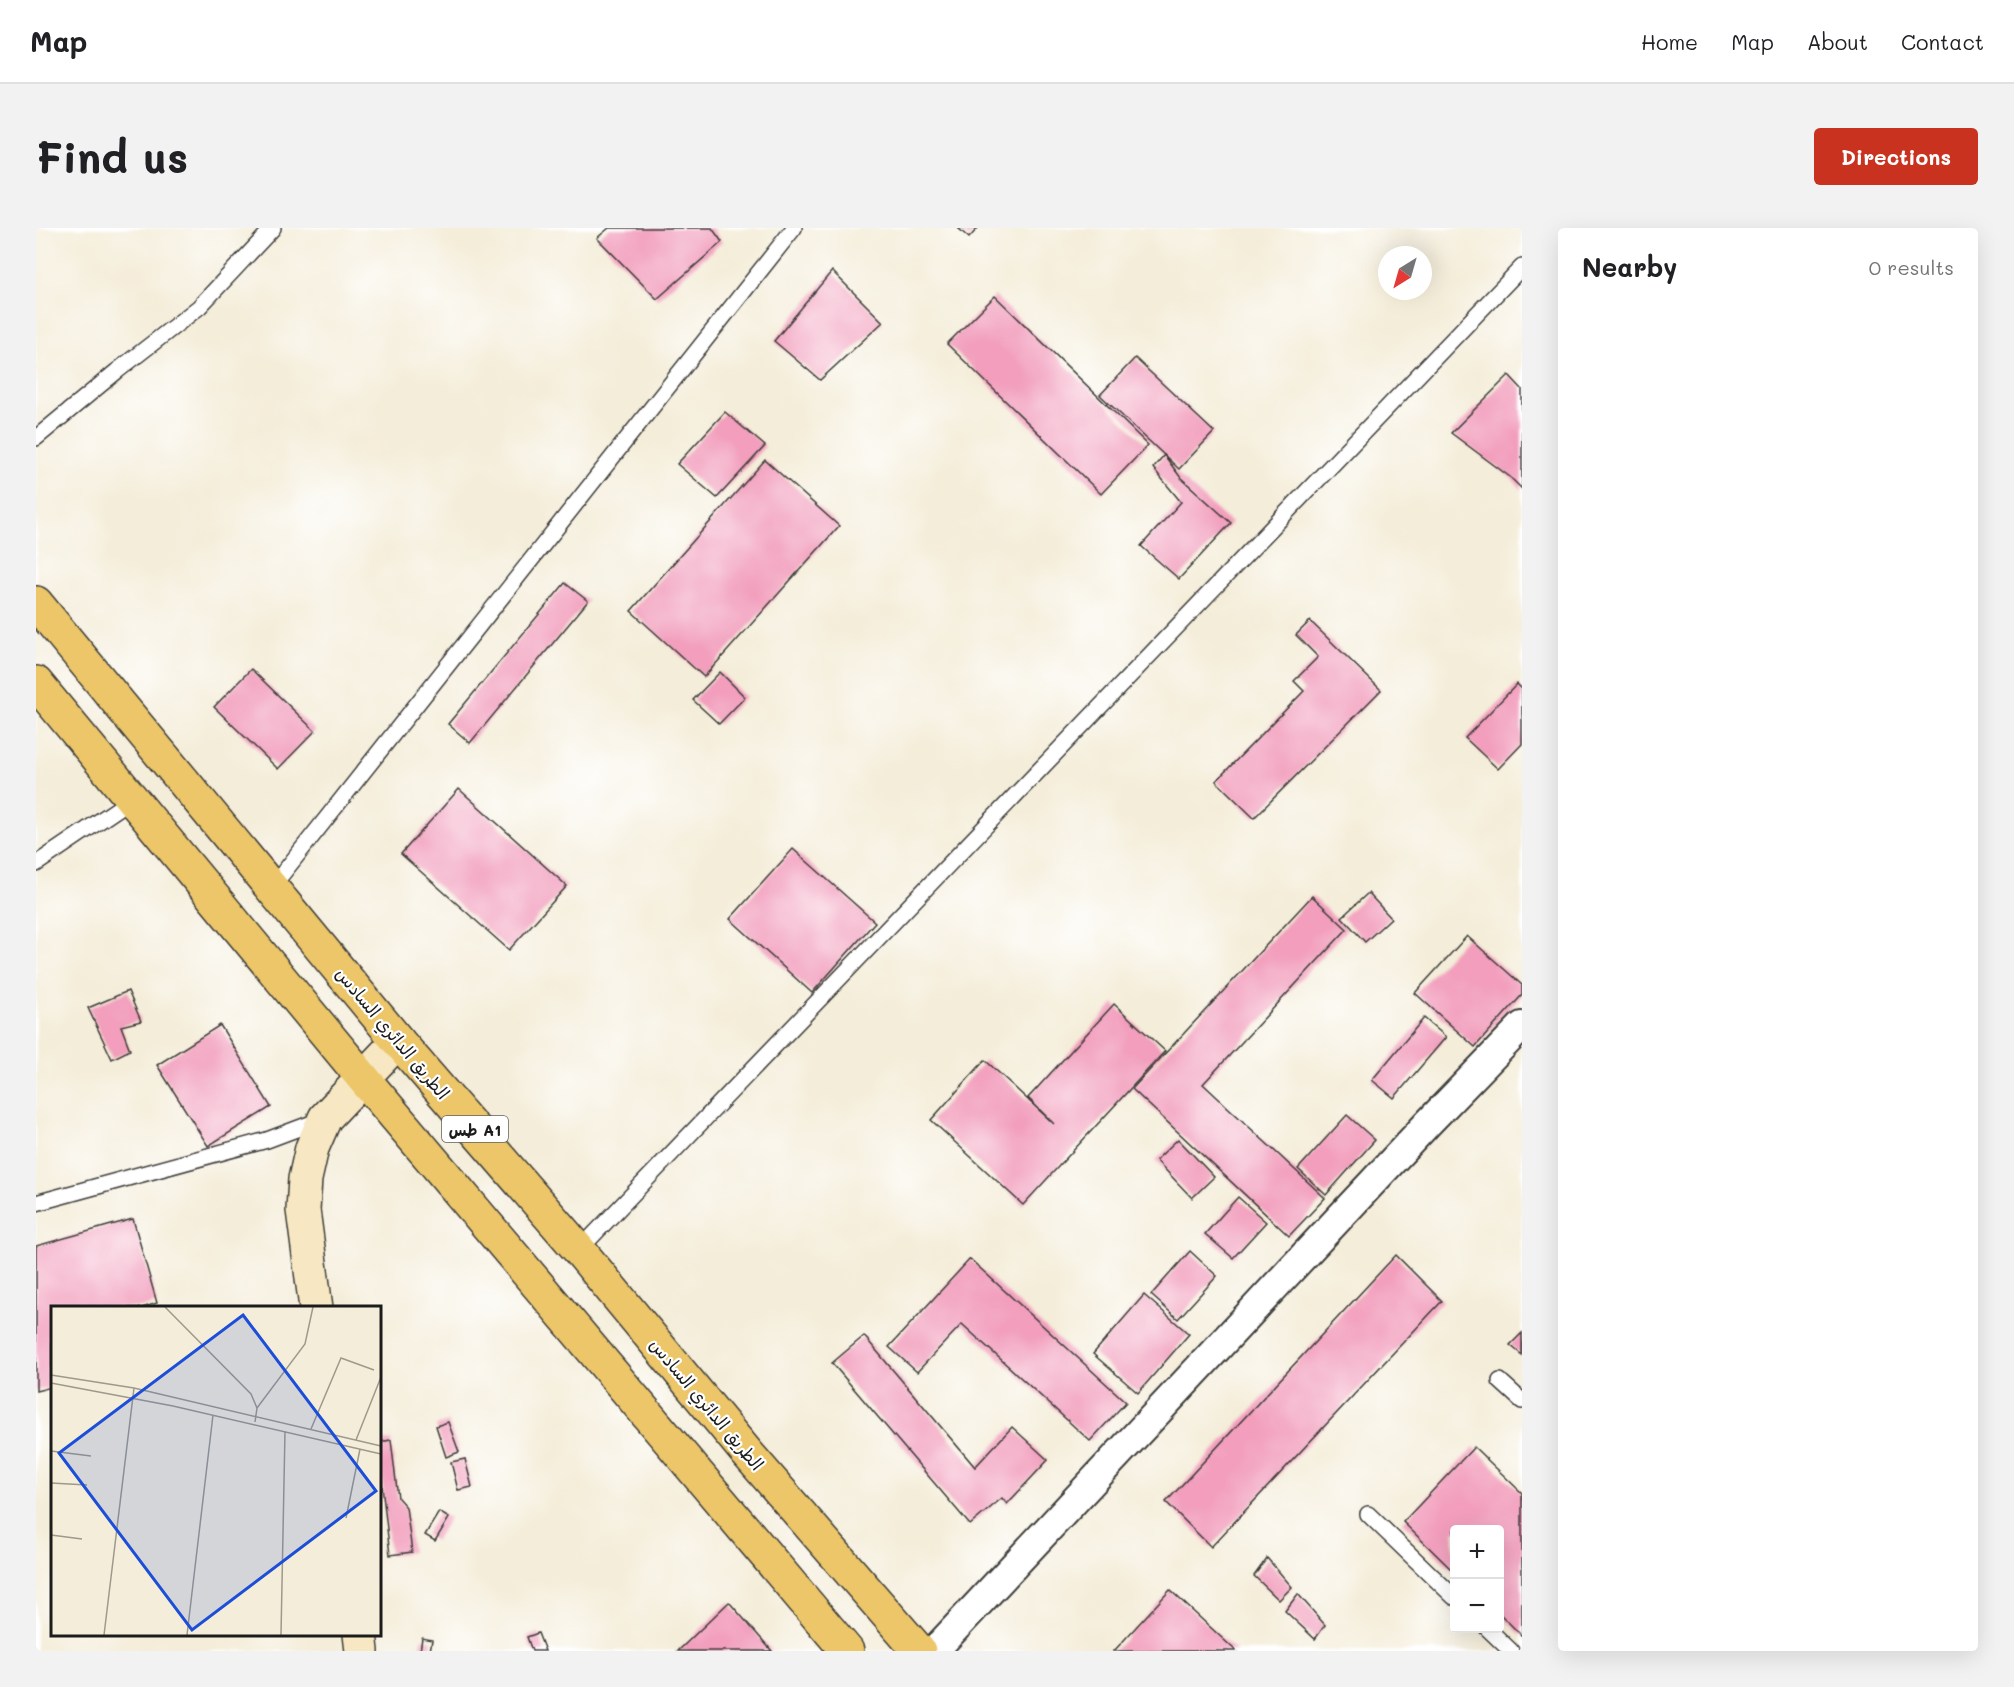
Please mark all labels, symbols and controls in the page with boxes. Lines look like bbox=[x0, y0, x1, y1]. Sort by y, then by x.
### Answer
text: Map bbox=[30, 23, 87, 59]
text: Home bbox=[1641, 28, 1698, 55]
text: Map bbox=[1731, 28, 1774, 55]
text: About bbox=[1807, 28, 1868, 55]
text: Contact bbox=[1901, 28, 1984, 55]
button: Directions bbox=[1814, 128, 1978, 185]
text: Find us bbox=[36, 129, 188, 184]
north arrow bbox=[1378, 246, 1432, 300]
text: Nearby bbox=[1582, 250, 1677, 284]
text: 0 results bbox=[1869, 254, 1954, 280]
street label: الطريق الدائري السادس bbox=[329, 962, 455, 1105]
road number: طس A1 bbox=[442, 1116, 508, 1142]
inset map bbox=[51, 1306, 381, 1636]
street label: الطريق الدائري السادس bbox=[643, 1333, 769, 1476]
map controls bbox=[1450, 1525, 1504, 1633]
button: + bbox=[1450, 1525, 1504, 1579]
button: − bbox=[1450, 1579, 1504, 1633]

